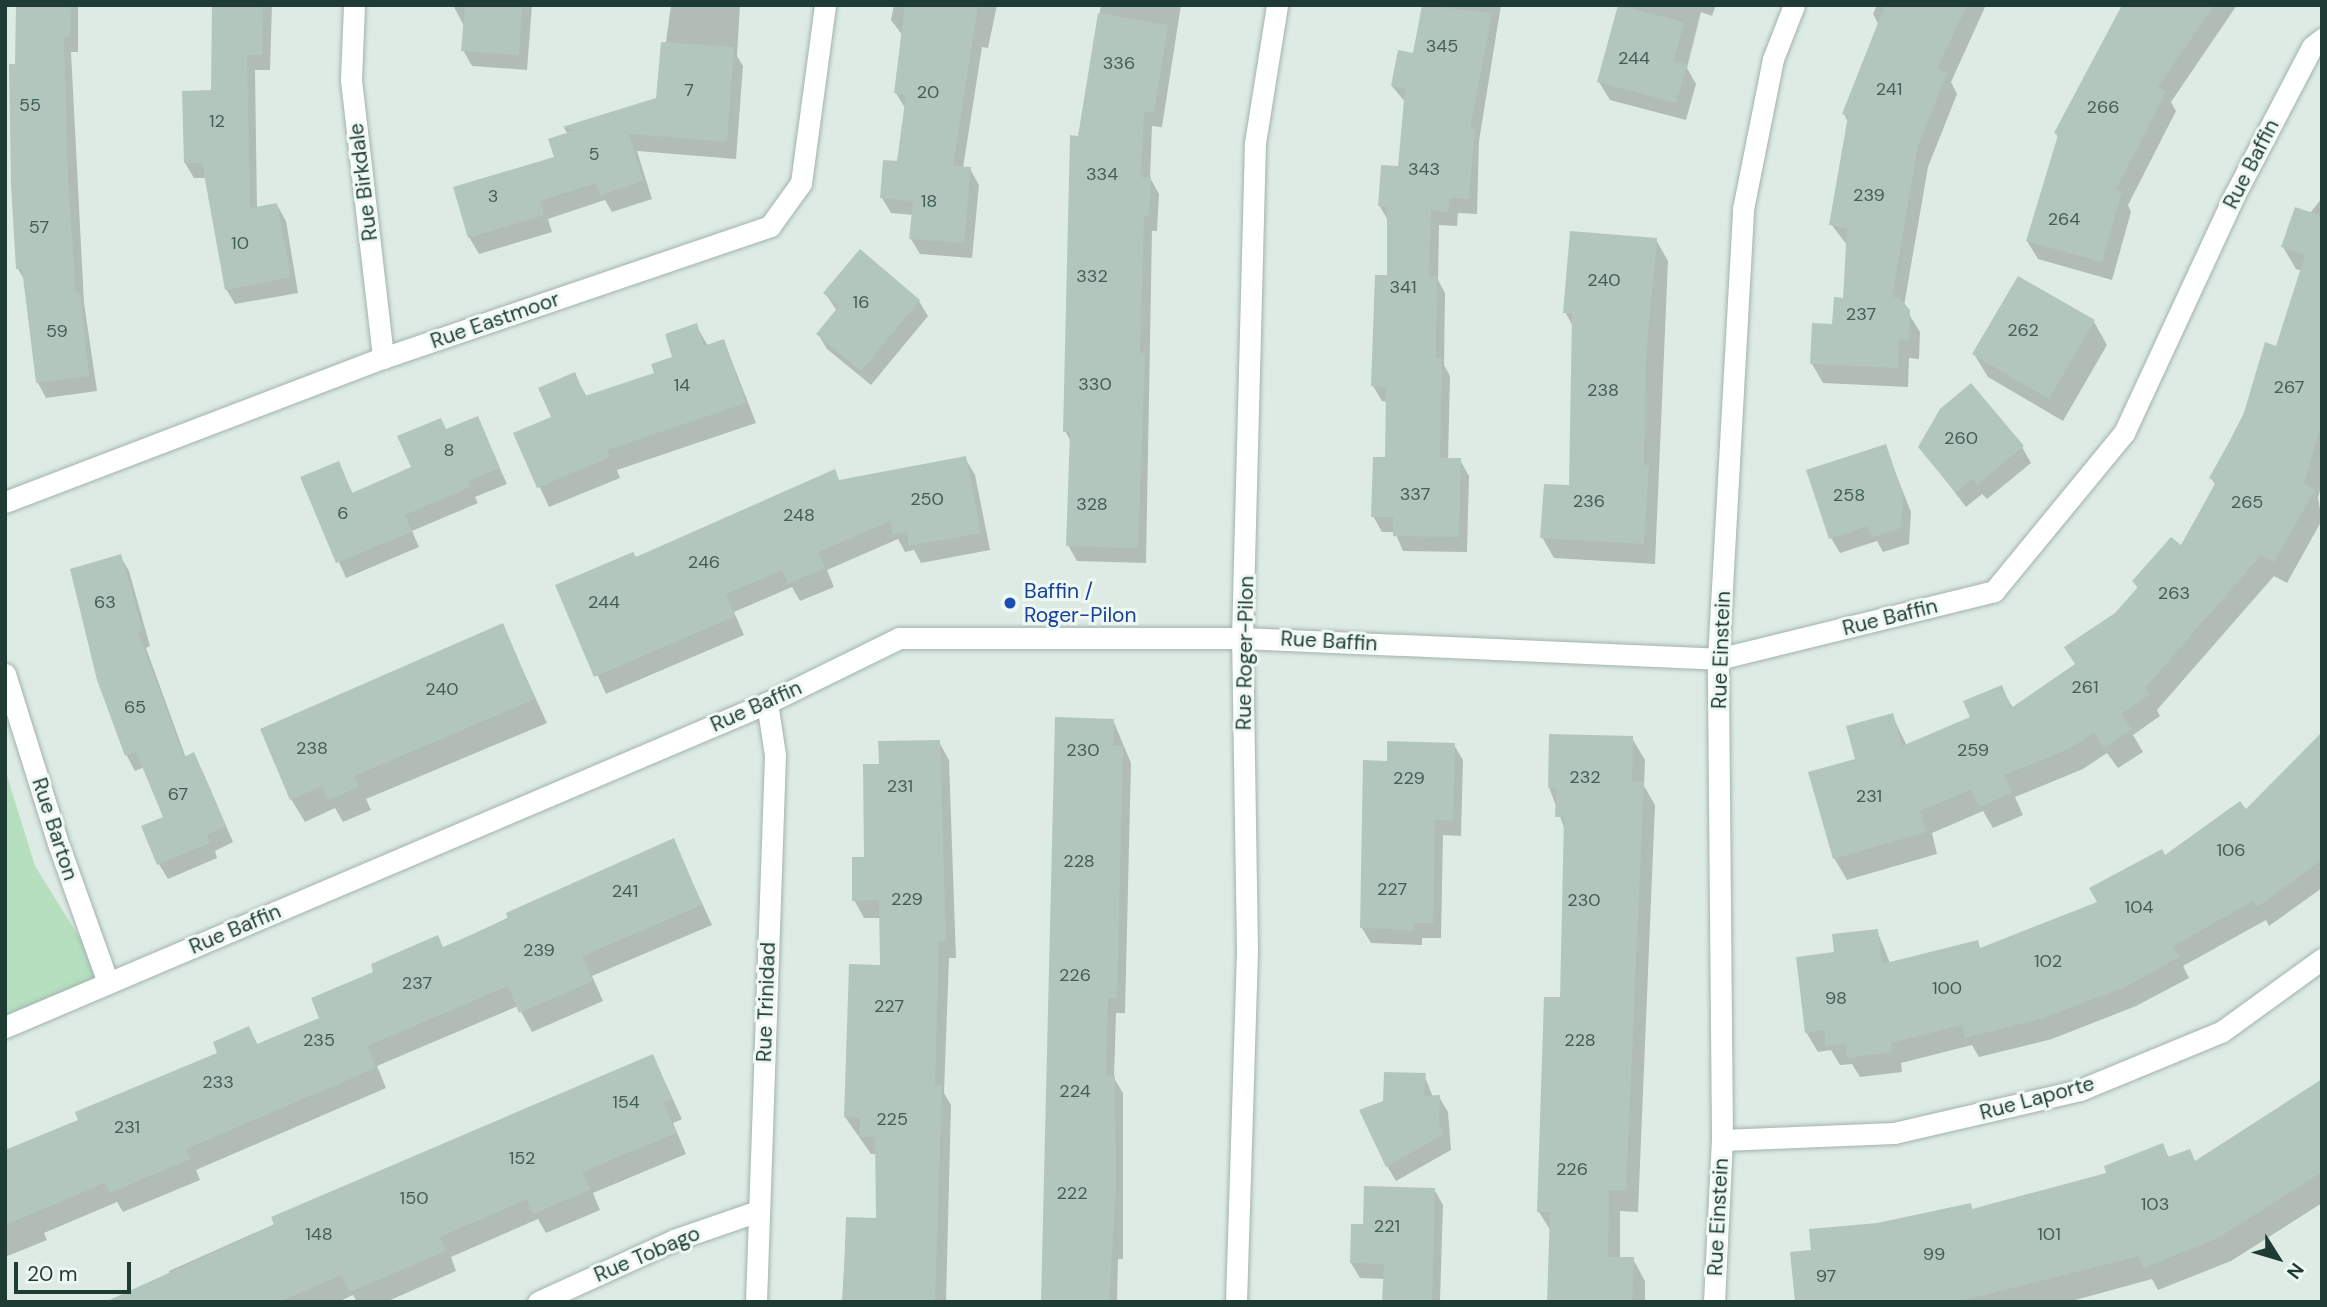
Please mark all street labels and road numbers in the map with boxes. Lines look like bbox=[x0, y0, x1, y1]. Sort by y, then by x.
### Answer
street label: Rue Baffin bbox=[2218, 115, 2284, 213]
street label: Rue Birkdale bbox=[343, 122, 383, 242]
street label: Rue Eastmoor bbox=[427, 286, 563, 354]
street label: Rue Roger-Pilon bbox=[1231, 575, 1259, 731]
street label: Rue Einstein bbox=[1706, 591, 1736, 709]
street label: Rue Baffin bbox=[1840, 593, 1940, 641]
street label: Rue Baffin bbox=[1280, 626, 1378, 656]
street label: Rue Baffin bbox=[707, 675, 805, 737]
street label: Rue Barton bbox=[27, 775, 83, 883]
street label: Rue Baffin bbox=[185, 898, 285, 960]
street label: Rue Trinidad bbox=[751, 941, 781, 1063]
street label: Rue Laporte bbox=[1977, 1071, 2097, 1125]
street label: Rue Einstein bbox=[1702, 1157, 1734, 1277]
street label: Rue Tobago bbox=[590, 1220, 704, 1288]

